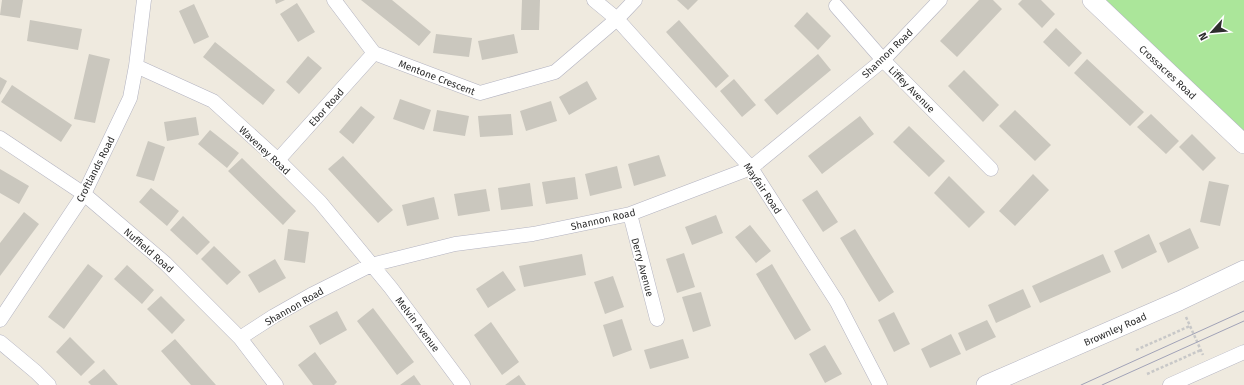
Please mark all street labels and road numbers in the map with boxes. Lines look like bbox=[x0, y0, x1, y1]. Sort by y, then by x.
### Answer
street label: Shannon Road bbox=[860, 27, 916, 81]
street label: Crossacres Road bbox=[1136, 43, 1198, 102]
street label: Mentone Crescent bbox=[397, 58, 477, 98]
street label: Liffey Avenue bbox=[886, 64, 937, 115]
street label: Ebor Road bbox=[307, 86, 347, 129]
street label: Waveney Road bbox=[236, 124, 292, 177]
street label: Croftlands Road bbox=[74, 135, 118, 204]
street label: Mayfair Road bbox=[741, 161, 784, 216]
street label: Shannon Road bbox=[570, 207, 637, 233]
street label: Nuffield Road bbox=[121, 226, 176, 276]
street label: Derry Avenue bbox=[628, 237, 656, 298]
street label: Shannon Road bbox=[263, 285, 326, 329]
street label: Melvin Avenue bbox=[393, 295, 442, 354]
street label: Brownley Road bbox=[1082, 311, 1149, 349]

